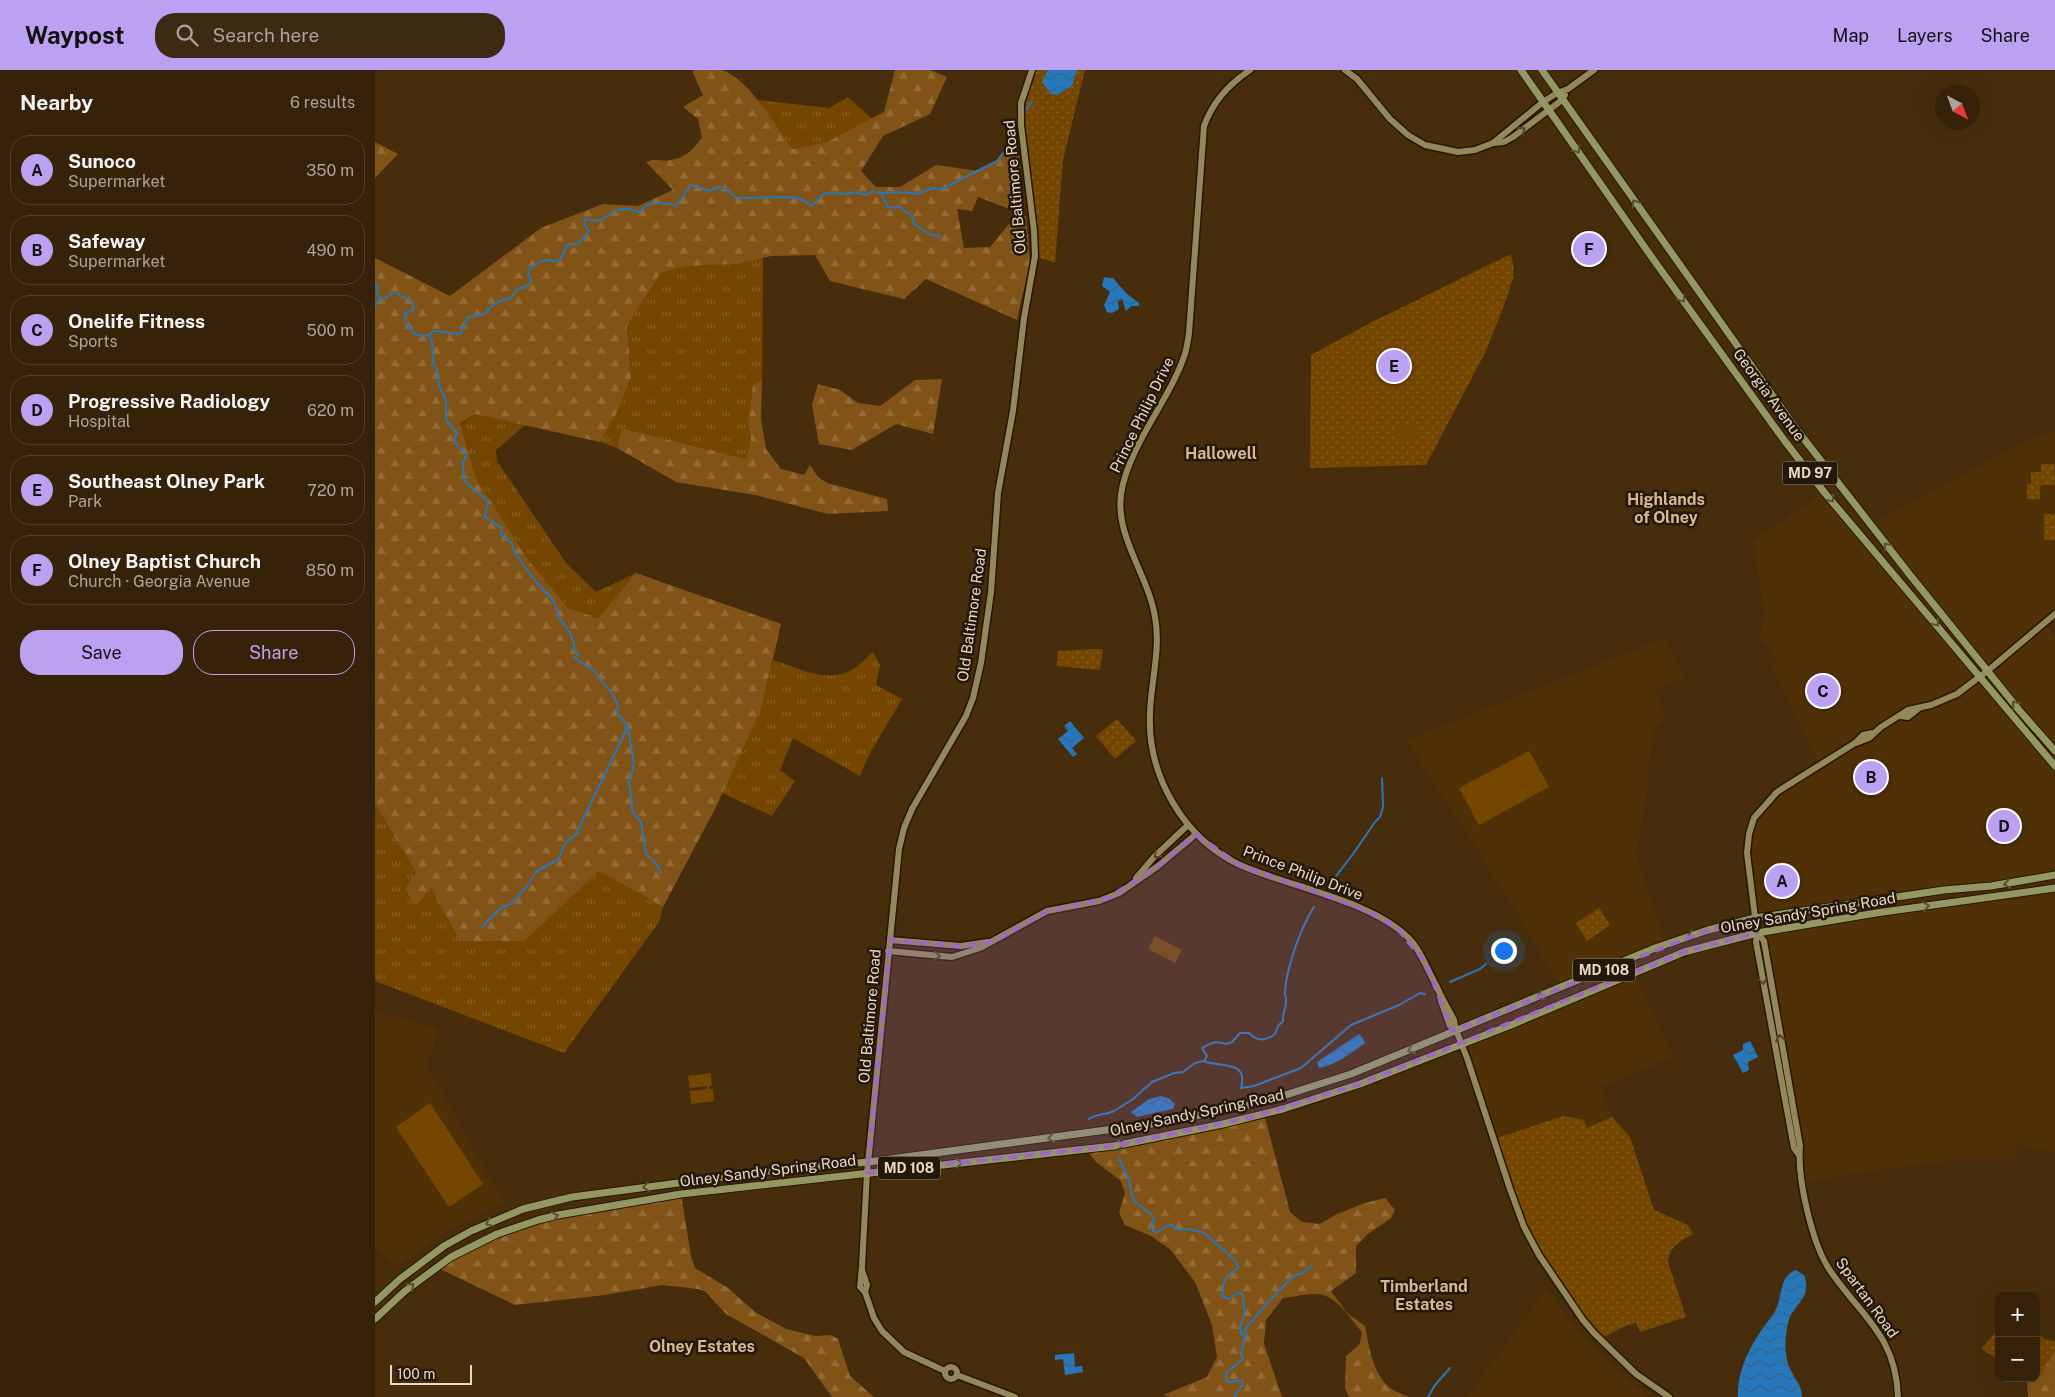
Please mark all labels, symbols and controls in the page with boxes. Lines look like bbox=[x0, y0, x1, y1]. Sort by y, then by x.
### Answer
search box bbox=[155, 13, 505, 58]
text: Waypost bbox=[25, 21, 125, 49]
icon: search bbox=[173, 21, 201, 49]
text: Search here bbox=[213, 24, 319, 46]
text: Map bbox=[1833, 25, 1869, 46]
text: Layers bbox=[1897, 25, 1953, 46]
text: Share bbox=[1981, 25, 2030, 46]
north arrow bbox=[1935, 85, 1980, 130]
text: Nearby bbox=[20, 90, 93, 115]
text: 6 results bbox=[290, 93, 355, 112]
street label: Old Baltimore Road bbox=[1000, 119, 1029, 255]
one-way arrow bbox=[1516, 127, 1526, 136]
one-way arrow bbox=[1571, 145, 1580, 154]
text: Sunoco bbox=[68, 150, 136, 172]
text: A bbox=[31, 161, 43, 180]
text: 350 m bbox=[306, 161, 354, 180]
text: Supermarket bbox=[68, 172, 165, 191]
one-way arrow bbox=[1632, 200, 1641, 209]
text: Safeway bbox=[68, 230, 146, 252]
pin: F bbox=[1573, 230, 1605, 268]
text: B bbox=[32, 241, 42, 260]
text: 490 m bbox=[307, 241, 354, 260]
text: Supermarket bbox=[68, 252, 165, 271]
one-way arrow bbox=[1676, 293, 1684, 302]
text: Onelife Fitness bbox=[68, 310, 205, 332]
text: C bbox=[31, 321, 43, 340]
text: 500 m bbox=[307, 321, 354, 340]
text: Sports bbox=[68, 332, 118, 351]
street label: Georgia Avenue bbox=[1730, 345, 1809, 444]
pin: E bbox=[1378, 347, 1410, 385]
street label: Prince Philip Drive bbox=[1106, 354, 1177, 475]
text: Progressive Radiology bbox=[68, 390, 270, 412]
text: D bbox=[31, 401, 43, 420]
text: 620 m bbox=[307, 401, 354, 420]
text: Hospital bbox=[68, 412, 131, 431]
district label: Hallowell bbox=[1185, 444, 1257, 463]
road number: MD 97 bbox=[1783, 462, 1837, 484]
text: Southeast Olney Park bbox=[68, 470, 265, 492]
text: E bbox=[32, 481, 42, 500]
text: 720 m bbox=[307, 481, 354, 500]
district label: Highlands of Olney bbox=[1627, 490, 1705, 527]
text: Park bbox=[68, 492, 102, 511]
one-way arrow bbox=[1825, 494, 1834, 503]
one-way arrow bbox=[1884, 543, 1892, 552]
street label: Old Baltimore Road bbox=[954, 547, 989, 683]
text: Olney Baptist Church bbox=[68, 550, 261, 572]
text: F bbox=[32, 561, 42, 580]
text: 850 m bbox=[306, 561, 354, 580]
text: Church · Georgia Avenue bbox=[68, 572, 250, 591]
one-way arrow bbox=[1930, 617, 1938, 626]
button: Save bbox=[20, 630, 183, 675]
button: Share bbox=[193, 630, 355, 675]
pin: C bbox=[1807, 672, 1839, 710]
one-way arrow bbox=[2011, 701, 2020, 710]
pin: B bbox=[1855, 758, 1887, 796]
pin: D bbox=[1988, 807, 2020, 845]
street label: Prince Philip Drive bbox=[1241, 842, 1365, 903]
one-way arrow bbox=[1154, 849, 1163, 858]
pin: A bbox=[1766, 862, 1798, 900]
one-way arrow bbox=[2003, 878, 2011, 888]
street label: Olney Sandy Spring Road bbox=[1719, 889, 1897, 936]
one-way arrow bbox=[1922, 902, 1930, 912]
one-way arrow bbox=[1687, 930, 1696, 940]
your location bbox=[1491, 938, 1517, 964]
street label: Old Baltimore Road bbox=[855, 948, 884, 1084]
one-way arrow bbox=[934, 951, 941, 961]
road number: MD 108 bbox=[1573, 958, 1635, 982]
one-way arrow bbox=[1757, 977, 1767, 985]
one-way arrow bbox=[1537, 991, 1545, 1001]
one-way arrow bbox=[1776, 1034, 1786, 1043]
one-way arrow bbox=[1407, 1044, 1416, 1055]
street label: Olney Sandy Spring Road bbox=[1108, 1086, 1285, 1139]
one-way arrow bbox=[1047, 1132, 1055, 1143]
one-way arrow bbox=[1116, 1140, 1125, 1150]
street label: Olney Sandy Spring Road bbox=[679, 1151, 857, 1190]
road number: MD 108 bbox=[878, 1156, 940, 1180]
one-way arrow bbox=[956, 1158, 964, 1169]
one-way arrow bbox=[642, 1181, 650, 1192]
one-way arrow bbox=[551, 1211, 560, 1221]
one-way arrow bbox=[485, 1216, 494, 1227]
street label: Spartan Road bbox=[1833, 1254, 1902, 1341]
district label: Timberland Estates bbox=[1380, 1277, 1468, 1314]
one-way arrow bbox=[405, 1282, 414, 1291]
map controls bbox=[1995, 1292, 2040, 1382]
button: + bbox=[1995, 1292, 2040, 1337]
district label: Olney Estates bbox=[649, 1337, 755, 1356]
button: − bbox=[1995, 1337, 2040, 1382]
scale bar bbox=[390, 1362, 473, 1385]
text: 100 m bbox=[397, 1366, 435, 1382]

